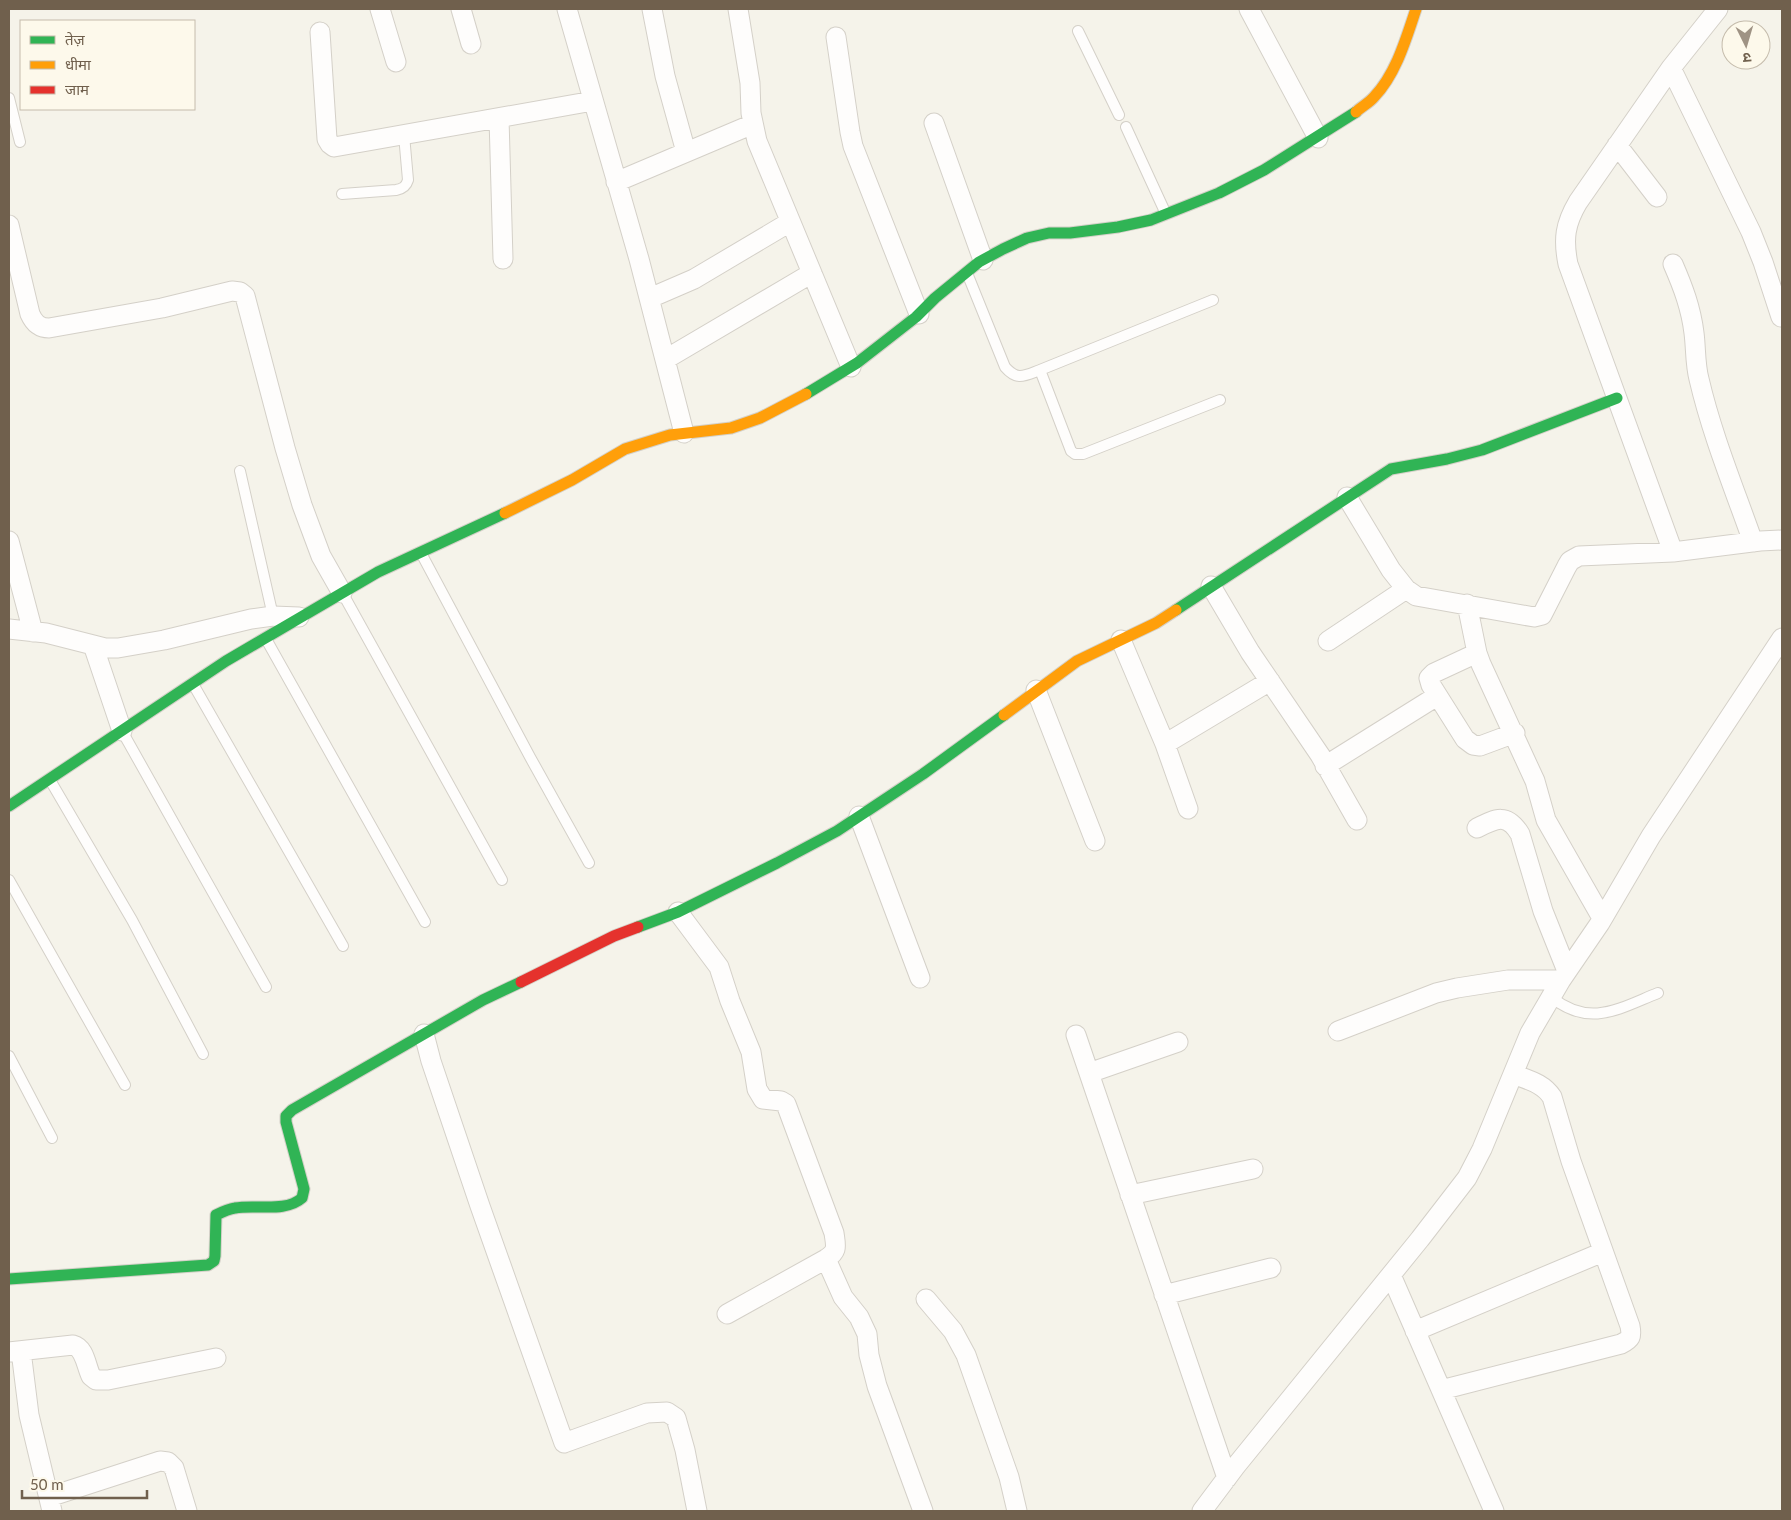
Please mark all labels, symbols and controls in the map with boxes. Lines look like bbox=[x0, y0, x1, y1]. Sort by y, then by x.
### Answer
legend bbox=[20, 20, 195, 110]
north arrow bbox=[1721, 20, 1771, 70]
text: तेज़ bbox=[65, 30, 86, 48]
text: उ bbox=[1742, 50, 1752, 67]
text: धीमा bbox=[65, 55, 92, 73]
text: जाम bbox=[65, 80, 90, 98]
scale bar bbox=[22, 1468, 148, 1500]
text: 50 m bbox=[30, 1475, 64, 1493]

